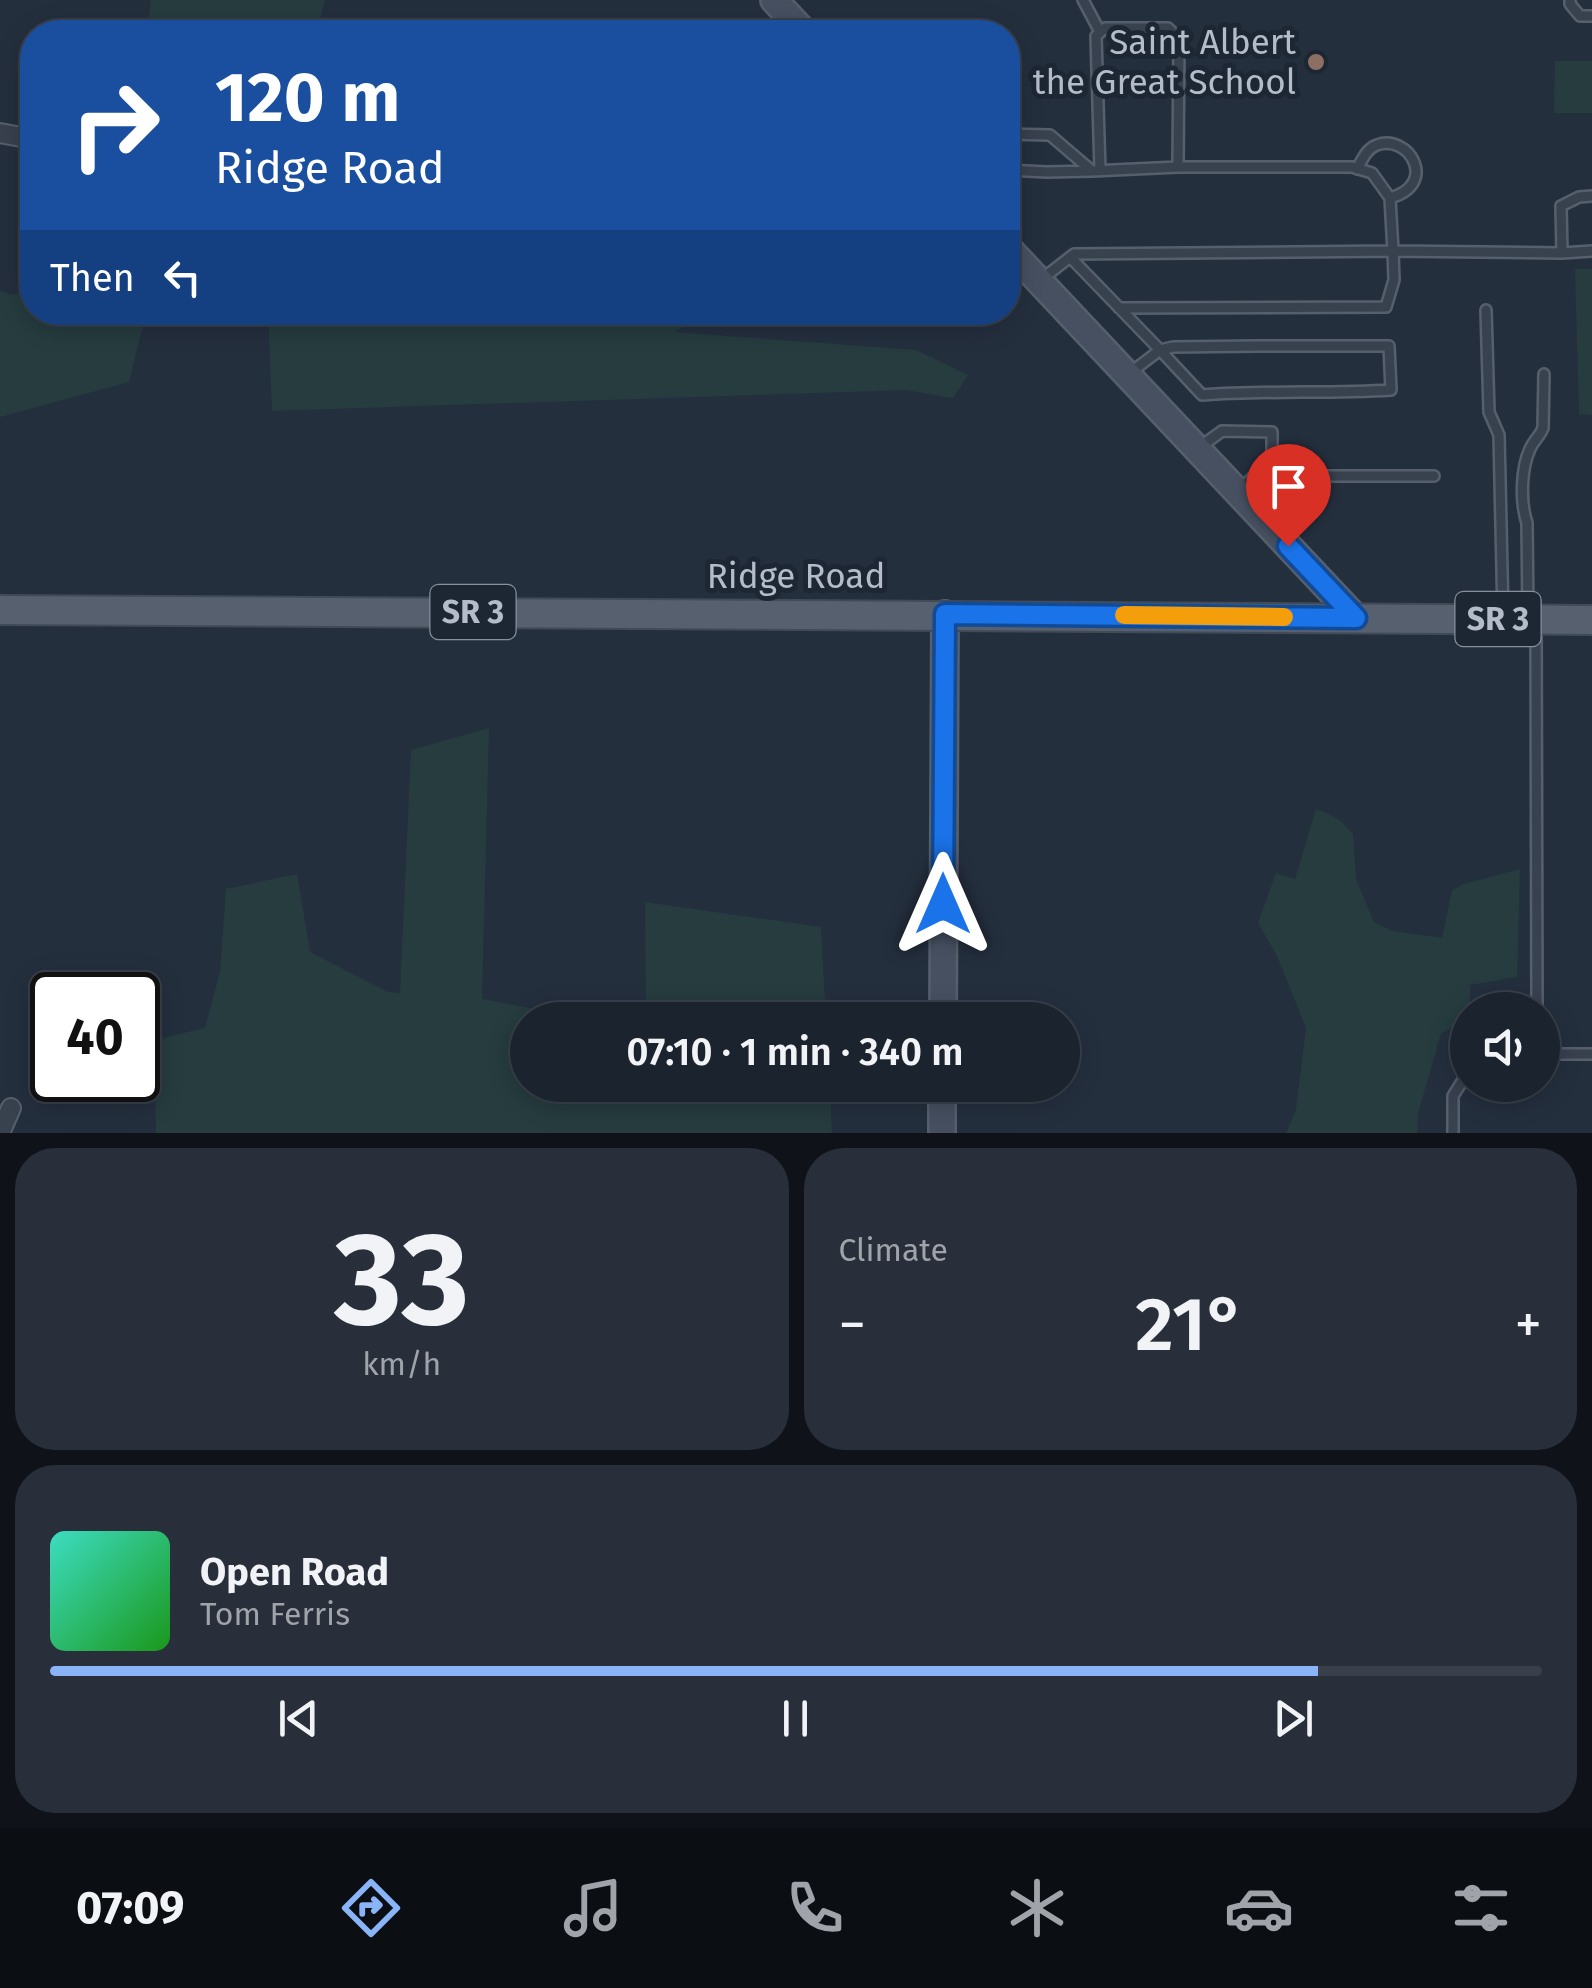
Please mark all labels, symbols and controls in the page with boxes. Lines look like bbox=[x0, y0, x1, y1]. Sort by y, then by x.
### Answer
place label: Saint Albert the Great School bbox=[1033, 21, 1296, 103]
marker: Saint Albert the Great School bbox=[1305, 51, 1327, 73]
text: 120 m bbox=[215, 56, 400, 140]
icon: right bbox=[50, 60, 180, 190]
text: Ridge Road bbox=[215, 141, 445, 195]
icon: left bbox=[155, 250, 210, 305]
text: Then bbox=[50, 255, 135, 301]
pin bbox=[1246, 444, 1331, 547]
icon: arrive bbox=[1261, 459, 1316, 514]
street label: Ridge Road bbox=[707, 555, 885, 597]
road number: SR 3 bbox=[430, 585, 516, 639]
road number: SR 3 bbox=[1456, 592, 1540, 646]
position arrow bbox=[891, 852, 995, 956]
speed limit sign: 40 bbox=[30, 972, 160, 1102]
map controls bbox=[1450, 992, 1560, 1102]
button: sound bbox=[1450, 992, 1560, 1102]
text: 07:10 · 1 min · 340 m bbox=[627, 1029, 963, 1075]
text: 33 bbox=[334, 1202, 469, 1358]
text: Climate bbox=[839, 1231, 948, 1269]
text: 21° bbox=[1135, 1280, 1245, 1370]
text: − bbox=[839, 1292, 866, 1358]
text: + bbox=[1515, 1292, 1542, 1358]
text: km/h bbox=[362, 1345, 441, 1383]
text: Open Road bbox=[200, 1549, 389, 1595]
text: Tom Ferris bbox=[200, 1595, 350, 1633]
icon: previous bbox=[271, 1691, 326, 1746]
icon: pause bbox=[768, 1691, 823, 1746]
icon: next bbox=[1266, 1691, 1321, 1746]
icon: directions bbox=[336, 1873, 406, 1943]
icon: music bbox=[558, 1873, 628, 1943]
icon: phone bbox=[780, 1873, 850, 1943]
icon: climate bbox=[1002, 1873, 1072, 1943]
icon: car bbox=[1224, 1873, 1294, 1943]
icon: filters bbox=[1446, 1873, 1516, 1943]
text: 07:09 bbox=[76, 1881, 184, 1935]

